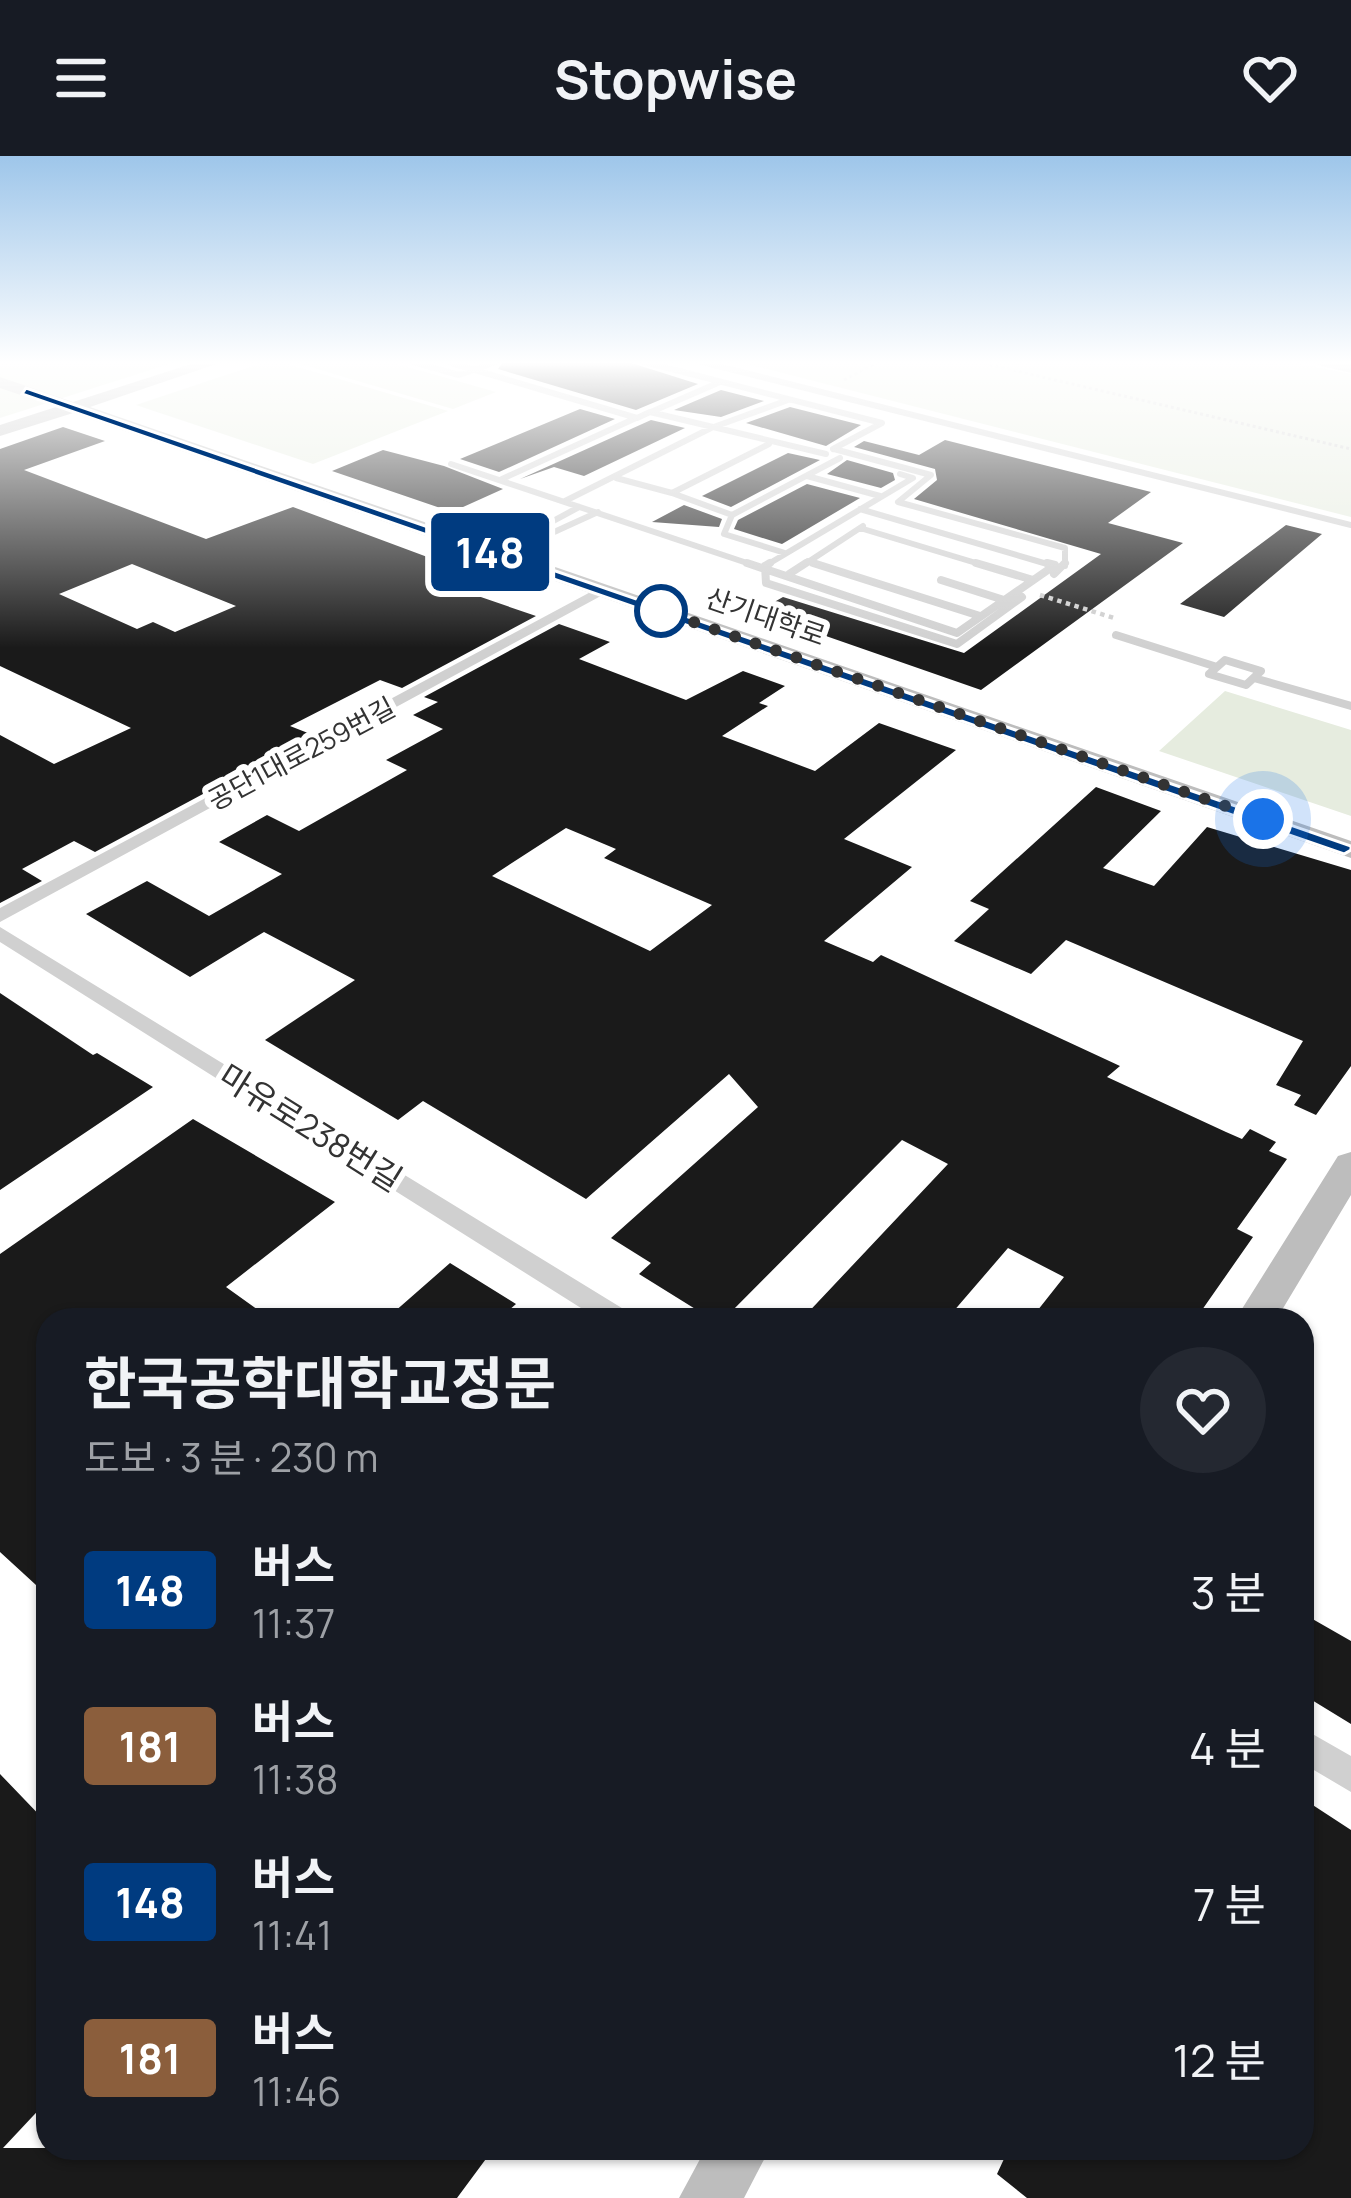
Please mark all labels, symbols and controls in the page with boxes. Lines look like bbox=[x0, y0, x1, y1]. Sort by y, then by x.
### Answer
text: Stopwise bbox=[554, 41, 797, 115]
icon: menu bbox=[48, 45, 114, 111]
icon: heart bbox=[1237, 45, 1303, 111]
line badge: 148 bbox=[421, 513, 559, 591]
text: 148 bbox=[455, 523, 525, 581]
street label: 산기대학로 bbox=[701, 578, 831, 654]
unlabelled marker bbox=[636, 586, 686, 636]
street label: 공단1대로259번길 bbox=[201, 688, 401, 818]
your location bbox=[1233, 789, 1293, 849]
street label: 마유로238번길 bbox=[211, 1053, 411, 1201]
text: 한국공학대학교정문 bbox=[84, 1343, 556, 1421]
button: heart bbox=[1140, 1347, 1266, 1473]
text: 도보 · 3 분 · 230 m bbox=[84, 1430, 378, 1484]
text: 버스 bbox=[252, 1534, 335, 1596]
text: 148 bbox=[115, 1561, 185, 1619]
text: 3 분 bbox=[1191, 1561, 1266, 1623]
text: 11:37 bbox=[252, 1596, 335, 1650]
text: 버스 bbox=[252, 1690, 335, 1752]
text: 181 bbox=[119, 1717, 181, 1775]
text: 4 분 bbox=[1189, 1717, 1266, 1779]
text: 11:38 bbox=[252, 1752, 338, 1806]
text: 버스 bbox=[252, 1846, 335, 1908]
text: 148 bbox=[115, 1873, 185, 1931]
text: 7 분 bbox=[1193, 1873, 1266, 1935]
text: 11:41 bbox=[252, 1908, 332, 1962]
text: 버스 bbox=[252, 2002, 335, 2064]
text: 181 bbox=[119, 2029, 181, 2087]
text: 12 분 bbox=[1172, 2029, 1266, 2091]
text: 11:46 bbox=[252, 2064, 341, 2118]

